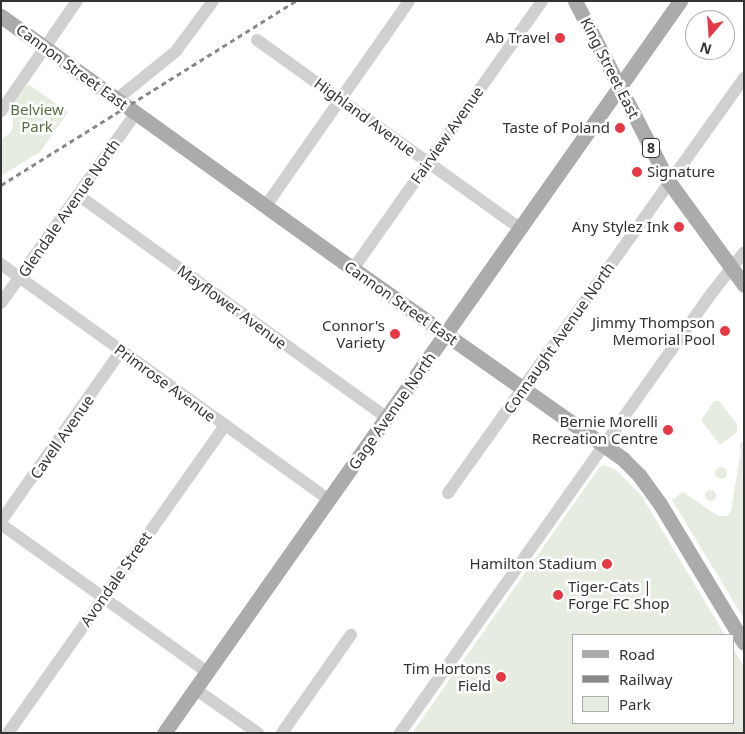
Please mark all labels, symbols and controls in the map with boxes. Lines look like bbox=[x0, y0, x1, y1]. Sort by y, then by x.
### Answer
north arrow bbox=[685, 10, 735, 60]
street label: King Street East bbox=[577, 15, 643, 121]
street label: Cannon Street East bbox=[13, 20, 131, 114]
place label: Ab Travel bbox=[485, 29, 550, 47]
marker: Ab Travel bbox=[554, 32, 566, 44]
text: N bbox=[697, 38, 714, 60]
street label: Highland Avenue bbox=[311, 74, 419, 160]
street label: Fairview Avenue bbox=[407, 83, 487, 187]
park label: Belview Park bbox=[10, 100, 64, 135]
place label: Taste of Poland bbox=[502, 119, 610, 137]
marker: Taste of Poland bbox=[614, 122, 626, 134]
street label: Glendale Avenue North bbox=[15, 136, 123, 280]
road number: 8 bbox=[641, 136, 661, 160]
place label: Signature bbox=[647, 163, 715, 181]
marker: Signature bbox=[631, 166, 643, 178]
place label: Any Stylez Ink bbox=[572, 218, 669, 236]
marker: Any Stylez Ink bbox=[673, 221, 685, 233]
street label: Cannon Street East bbox=[341, 257, 461, 349]
street label: Connaught Avenue North bbox=[500, 259, 618, 417]
street label: Mayflower Avenue bbox=[174, 261, 290, 353]
place label: Jimmy Thompson Memorial Pool bbox=[592, 313, 715, 348]
place label: Connor's Variety bbox=[322, 316, 385, 351]
marker: Jimmy Thompson Memorial Pool bbox=[719, 325, 731, 337]
marker: Connor's Variety bbox=[389, 328, 401, 340]
street label: Primrose Avenue bbox=[111, 340, 219, 426]
street label: Gage Avenue North bbox=[345, 349, 439, 473]
street label: Cavell Avenue bbox=[26, 392, 98, 482]
place label: Bernie Morelli Recreation Centre bbox=[532, 412, 658, 447]
marker: Bernie Morelli Recreation Centre bbox=[662, 424, 674, 436]
street label: Avondale Street bbox=[77, 528, 155, 630]
place label: Hamilton Stadium bbox=[470, 555, 597, 573]
marker: Hamilton Stadium bbox=[601, 558, 613, 570]
place label: Tiger-Cats | Forge FC Shop bbox=[568, 577, 669, 612]
marker: Tiger-Cats | Forge FC Shop bbox=[552, 589, 564, 601]
legend bbox=[572, 634, 735, 724]
text: Road bbox=[619, 644, 655, 664]
place label: Tim Hortons Field bbox=[404, 659, 491, 694]
text: Railway bbox=[619, 669, 672, 689]
marker: Tim Hortons Field bbox=[495, 671, 507, 683]
text: Park bbox=[619, 694, 651, 714]

